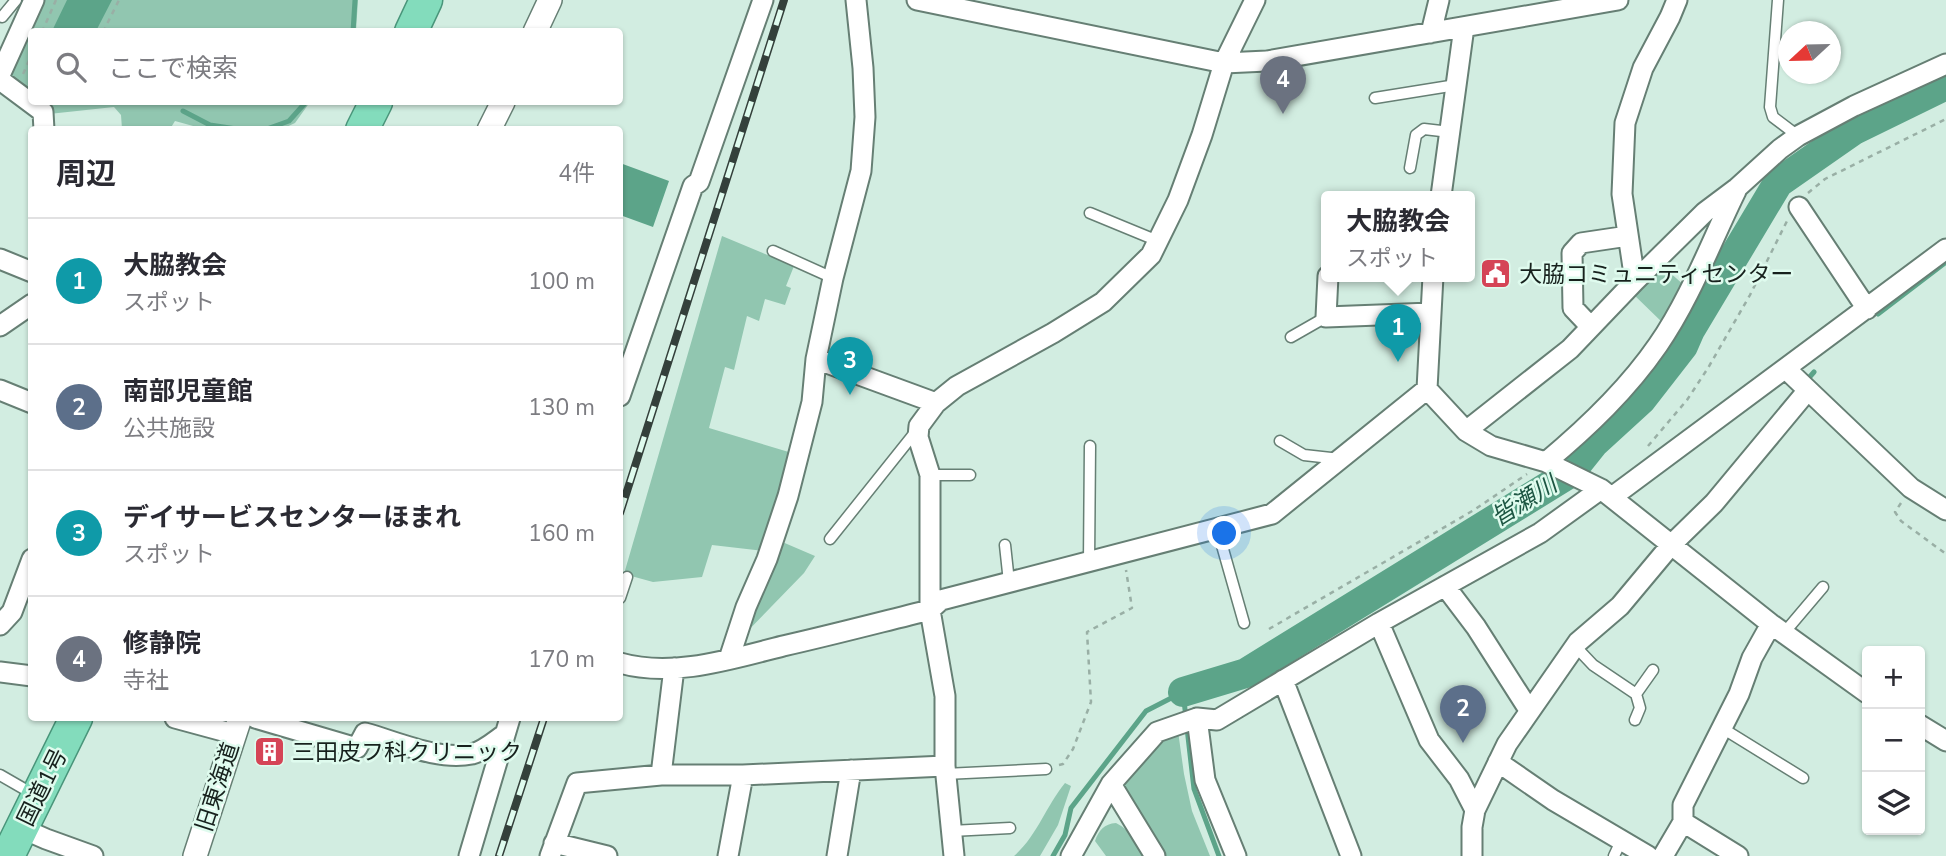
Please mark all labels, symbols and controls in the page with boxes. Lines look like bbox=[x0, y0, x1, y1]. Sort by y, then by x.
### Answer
north arrow bbox=[1778, 21, 1841, 84]
search box bbox=[28, 28, 623, 105]
icon: search bbox=[52, 48, 90, 86]
text: ここで検索 bbox=[108, 51, 238, 86]
pin: 4 bbox=[1260, 56, 1306, 114]
text: 周辺 bbox=[56, 154, 116, 195]
text: 4件 bbox=[558, 158, 595, 189]
popup bbox=[1321, 191, 1475, 282]
text: 大脇教会 bbox=[1346, 204, 1450, 239]
text: スポット bbox=[1346, 243, 1438, 274]
text: 大脇教会 bbox=[123, 248, 227, 283]
public building icon: 大脇コミュニティセンター bbox=[1479, 257, 1513, 291]
place label: 大脇コミュニティセンター bbox=[1519, 259, 1794, 290]
text: 1 bbox=[72, 266, 86, 297]
text: 100 m bbox=[528, 266, 595, 297]
text: スポット bbox=[123, 287, 215, 318]
pin: 1 bbox=[1375, 304, 1421, 362]
pin: 3 bbox=[827, 337, 873, 395]
text: 南部児童館 bbox=[123, 374, 253, 409]
text: 2 bbox=[72, 392, 86, 423]
text: 130 m bbox=[528, 392, 595, 423]
text: 公共施設 bbox=[123, 413, 215, 444]
water label: 皆瀬川 bbox=[1485, 467, 1566, 534]
text: デイサービスセンターほまれ bbox=[123, 500, 461, 535]
your location bbox=[1207, 516, 1241, 550]
text: 3 bbox=[72, 518, 86, 549]
text: 160 m bbox=[528, 518, 595, 549]
text: スポット bbox=[123, 539, 215, 570]
text: 修静院 bbox=[123, 626, 201, 661]
text: 4 bbox=[72, 644, 86, 675]
text: 170 m bbox=[528, 644, 595, 675]
map controls bbox=[1862, 646, 1925, 835]
button: + bbox=[1862, 646, 1925, 709]
text: 寺社 bbox=[123, 665, 169, 696]
pin: 2 bbox=[1440, 685, 1486, 743]
button: − bbox=[1862, 709, 1925, 772]
building icon: 三田皮フ科クリニック bbox=[252, 735, 286, 769]
place label: 三田皮フ科クリニック bbox=[292, 737, 522, 768]
street label: 旧東海道 bbox=[189, 739, 246, 836]
street label: 国道1号 bbox=[10, 743, 75, 831]
button: layers bbox=[1862, 772, 1925, 835]

